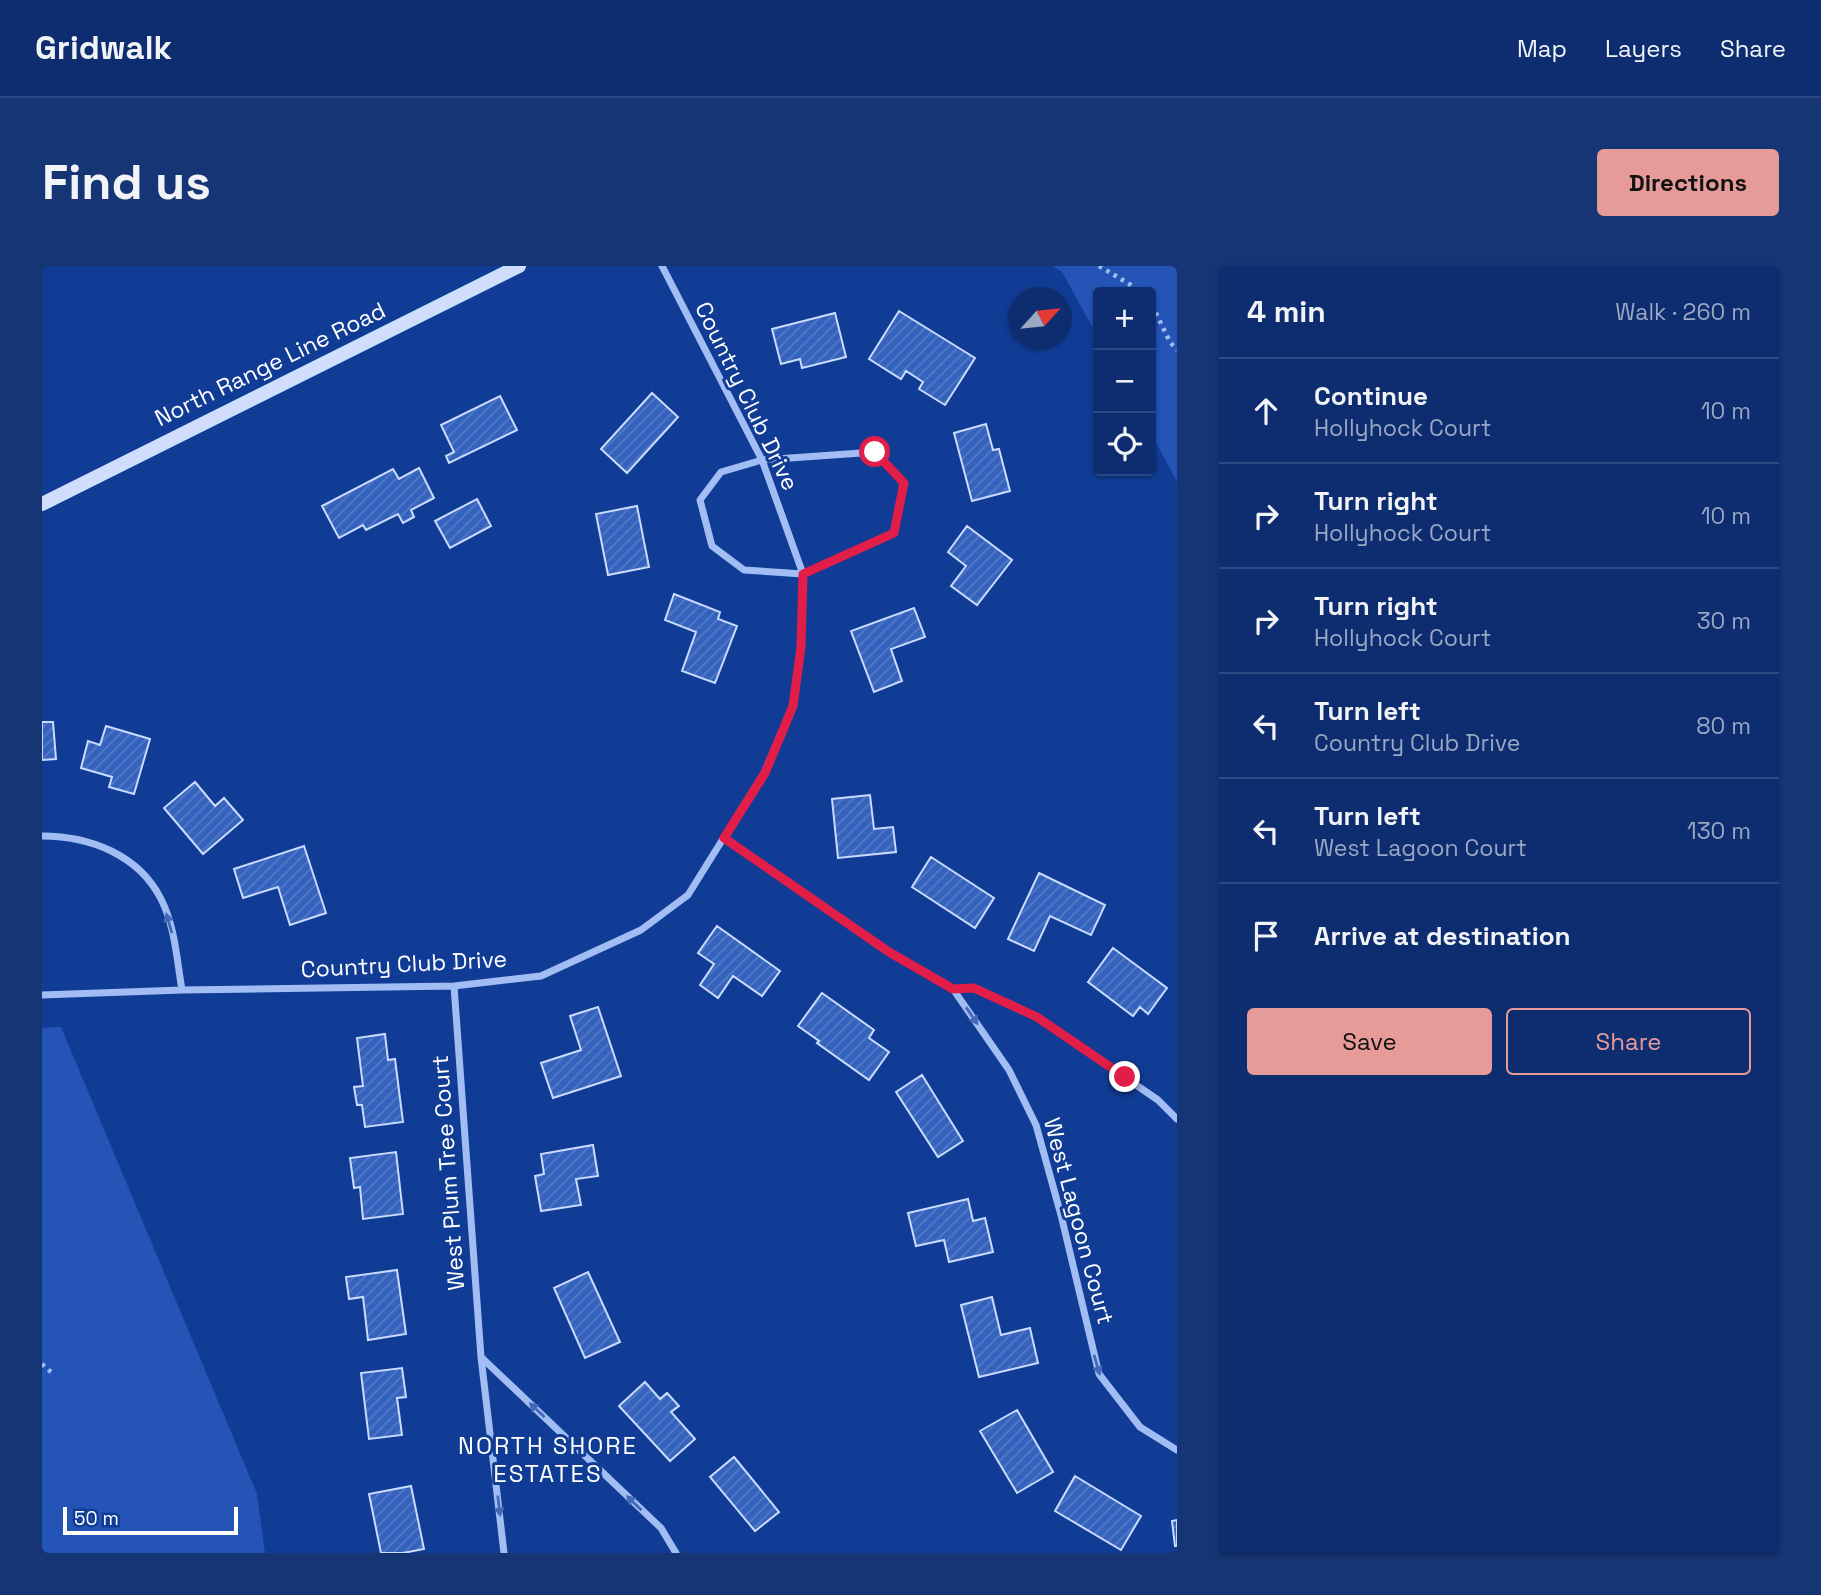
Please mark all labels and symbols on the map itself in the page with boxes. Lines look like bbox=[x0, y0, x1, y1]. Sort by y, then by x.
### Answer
north arrow bbox=[1009, 287, 1072, 350]
street label: North Range Line Road bbox=[150, 295, 390, 433]
street label: Country Club Drive bbox=[688, 297, 806, 495]
route start bbox=[859, 436, 890, 467]
one-way arrow bbox=[163, 912, 174, 934]
street label: Country Club Drive bbox=[300, 944, 508, 984]
one-way arrow bbox=[965, 1007, 979, 1025]
street label: West Plum Tree Court bbox=[425, 1054, 471, 1292]
route end bbox=[1109, 1061, 1140, 1092]
street label: West Lagoon Court bbox=[1037, 1114, 1121, 1328]
one-way arrow bbox=[1093, 1355, 1103, 1376]
one-way arrow bbox=[528, 1402, 546, 1418]
district label: NORTH SHORE ESTATES bbox=[458, 1430, 638, 1489]
one-way arrow bbox=[493, 1495, 504, 1517]
one-way arrow bbox=[626, 1495, 643, 1511]
scale bar bbox=[63, 1504, 238, 1536]

